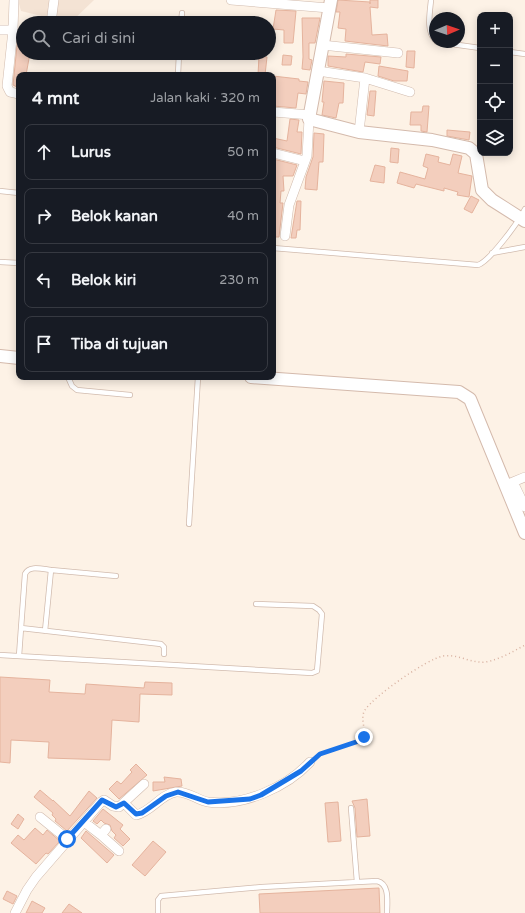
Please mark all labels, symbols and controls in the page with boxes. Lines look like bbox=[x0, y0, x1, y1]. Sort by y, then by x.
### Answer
north arrow bbox=[429, 12, 465, 48]
map controls bbox=[477, 12, 513, 156]
button: + bbox=[477, 12, 513, 48]
search box bbox=[16, 16, 276, 60]
icon: search bbox=[30, 27, 52, 49]
text: Cari di sini bbox=[62, 29, 135, 47]
button: − bbox=[477, 48, 513, 84]
button: locate bbox=[477, 84, 513, 120]
text: 4 mnt bbox=[32, 88, 79, 109]
text: Jalan kaki · 320 m bbox=[150, 90, 260, 106]
button: layers bbox=[477, 120, 513, 156]
icon: ahead bbox=[33, 141, 55, 163]
text: Lurus bbox=[71, 143, 111, 161]
text: 50 m bbox=[227, 144, 259, 160]
icon: right bbox=[33, 205, 55, 227]
text: Belok kanan bbox=[71, 207, 158, 225]
text: 40 m bbox=[227, 208, 259, 224]
icon: left bbox=[33, 269, 55, 291]
text: Belok kiri bbox=[71, 271, 136, 289]
text: 230 m bbox=[219, 272, 259, 288]
icon: arrive bbox=[33, 333, 55, 355]
text: Tiba di tujuan bbox=[71, 335, 168, 353]
route end bbox=[355, 728, 373, 746]
route start bbox=[58, 830, 76, 848]

